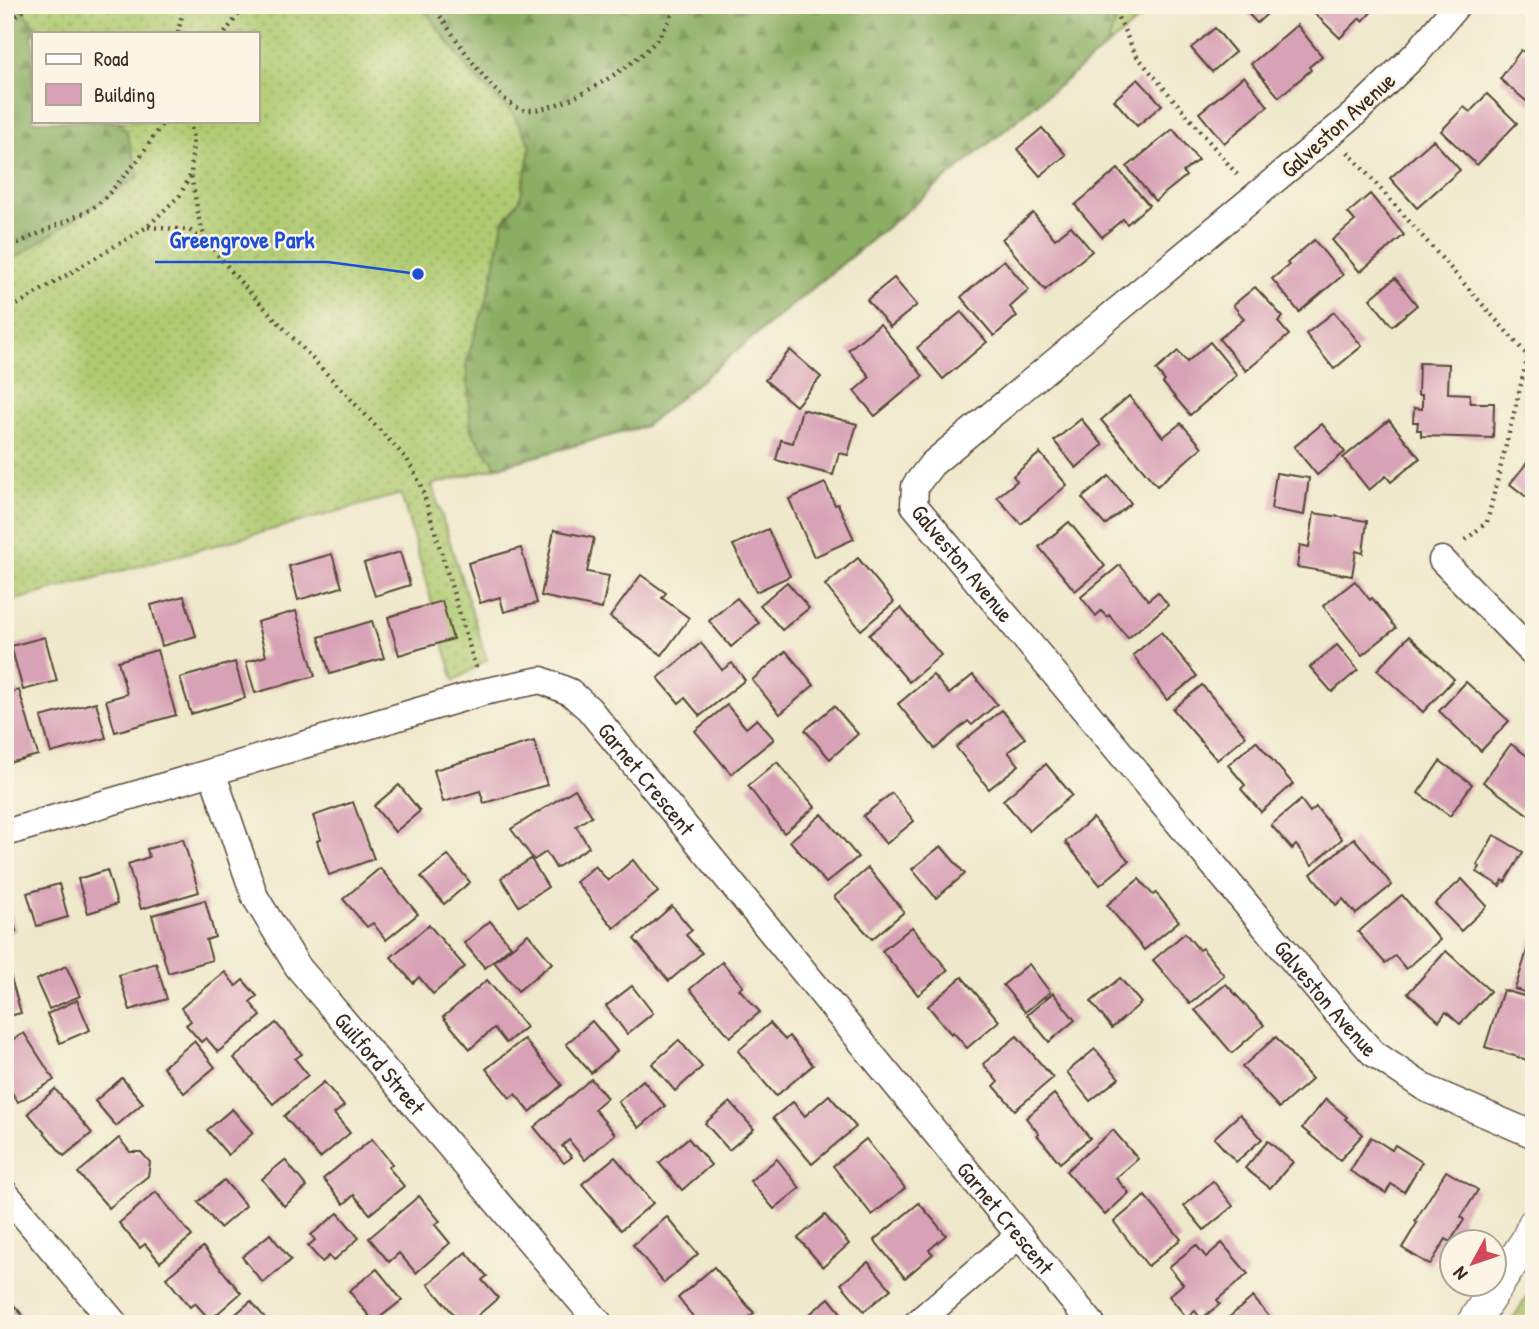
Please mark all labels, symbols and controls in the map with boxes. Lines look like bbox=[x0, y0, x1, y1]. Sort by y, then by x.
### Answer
legend bbox=[32, 32, 259, 122]
text: Road bbox=[94, 44, 128, 73]
street label: Galveston Avenue bbox=[1274, 65, 1402, 185]
text: Building bbox=[94, 80, 155, 109]
callout: Greengrove Park bbox=[155, 217, 328, 262]
text: Greengrove Park bbox=[169, 223, 315, 256]
street label: Galveston Avenue bbox=[905, 497, 1021, 628]
street label: Garnet Crescent bbox=[591, 716, 703, 843]
street label: Galveston Avenue bbox=[1267, 933, 1385, 1063]
street label: Guilford Street bbox=[328, 1005, 433, 1122]
street label: Garnet Crescent bbox=[950, 1155, 1062, 1282]
north arrow bbox=[1438, 1228, 1508, 1298]
text: N bbox=[1447, 1262, 1473, 1286]

